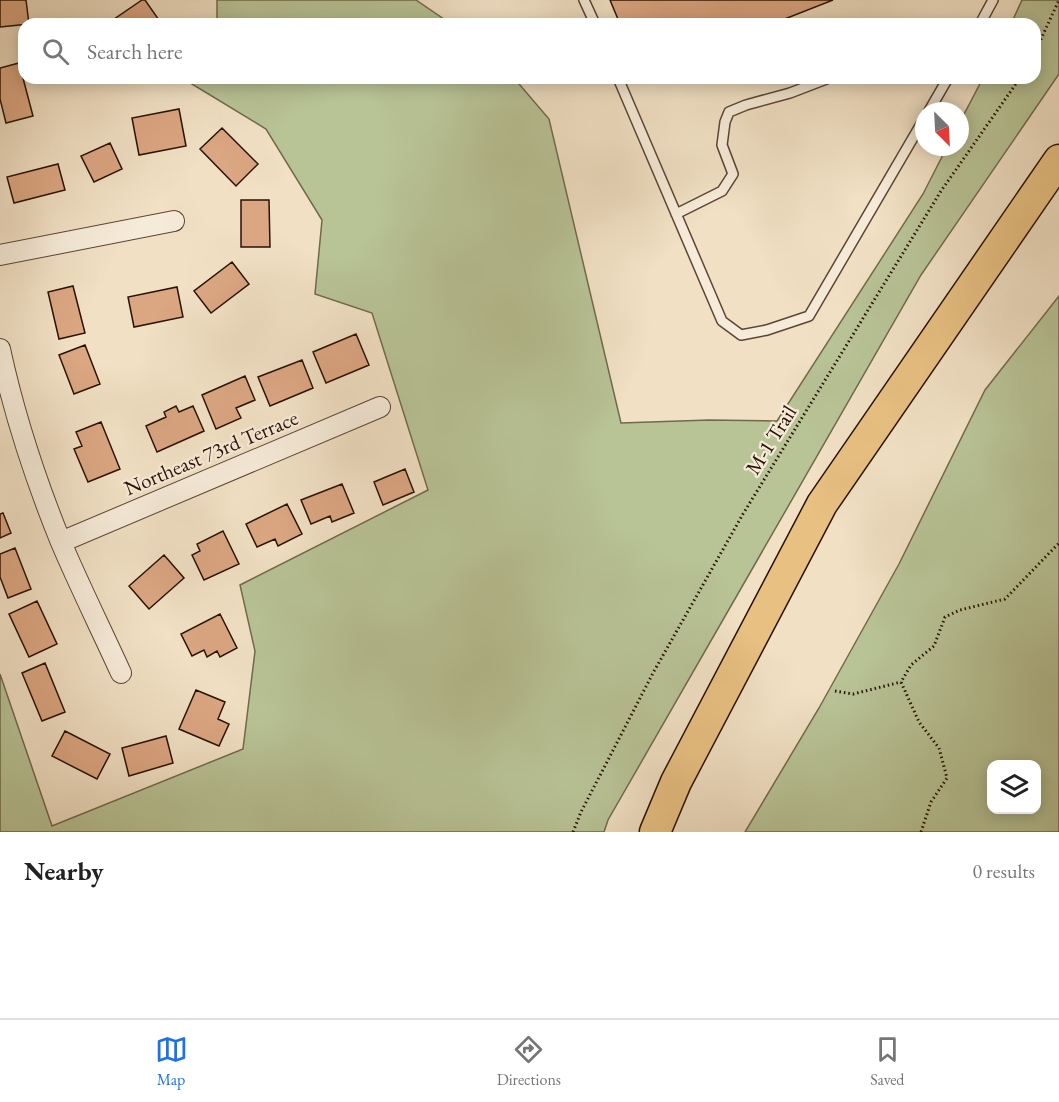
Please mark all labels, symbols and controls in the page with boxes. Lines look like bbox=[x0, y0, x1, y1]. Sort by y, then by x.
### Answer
search box bbox=[18, 18, 1041, 84]
icon: search bbox=[39, 35, 72, 68]
text: Search here bbox=[87, 37, 182, 66]
north arrow bbox=[915, 102, 969, 156]
street label: M-1 Trail bbox=[739, 400, 802, 479]
street label: Northeast 73rd Terrace bbox=[120, 404, 302, 501]
map controls bbox=[987, 760, 1041, 814]
button: layers bbox=[987, 760, 1041, 814]
text: Nearby bbox=[24, 854, 104, 888]
text: 0 results bbox=[972, 858, 1035, 884]
tab: Map bbox=[155, 1033, 188, 1090]
tab: Directions bbox=[497, 1033, 561, 1090]
tab: Saved bbox=[870, 1033, 904, 1090]

